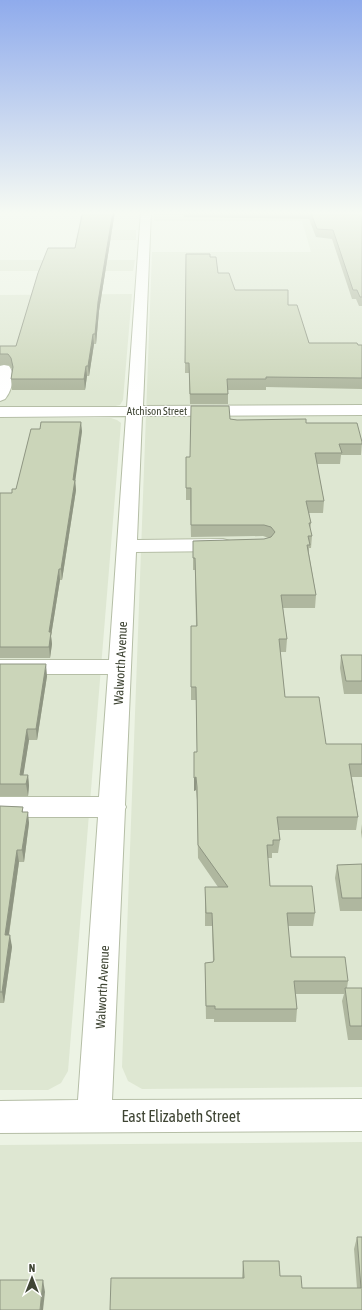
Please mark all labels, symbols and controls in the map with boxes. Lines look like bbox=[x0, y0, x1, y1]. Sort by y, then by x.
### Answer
street label: Atchison Street bbox=[127, 405, 187, 417]
street label: Walworth Avenue bbox=[111, 621, 130, 705]
street label: Walworth Avenue bbox=[93, 945, 112, 1029]
street label: East Elizabeth Street bbox=[121, 1107, 241, 1125]
north arrow bbox=[12, 1258, 52, 1298]
text: N bbox=[29, 1262, 35, 1274]

